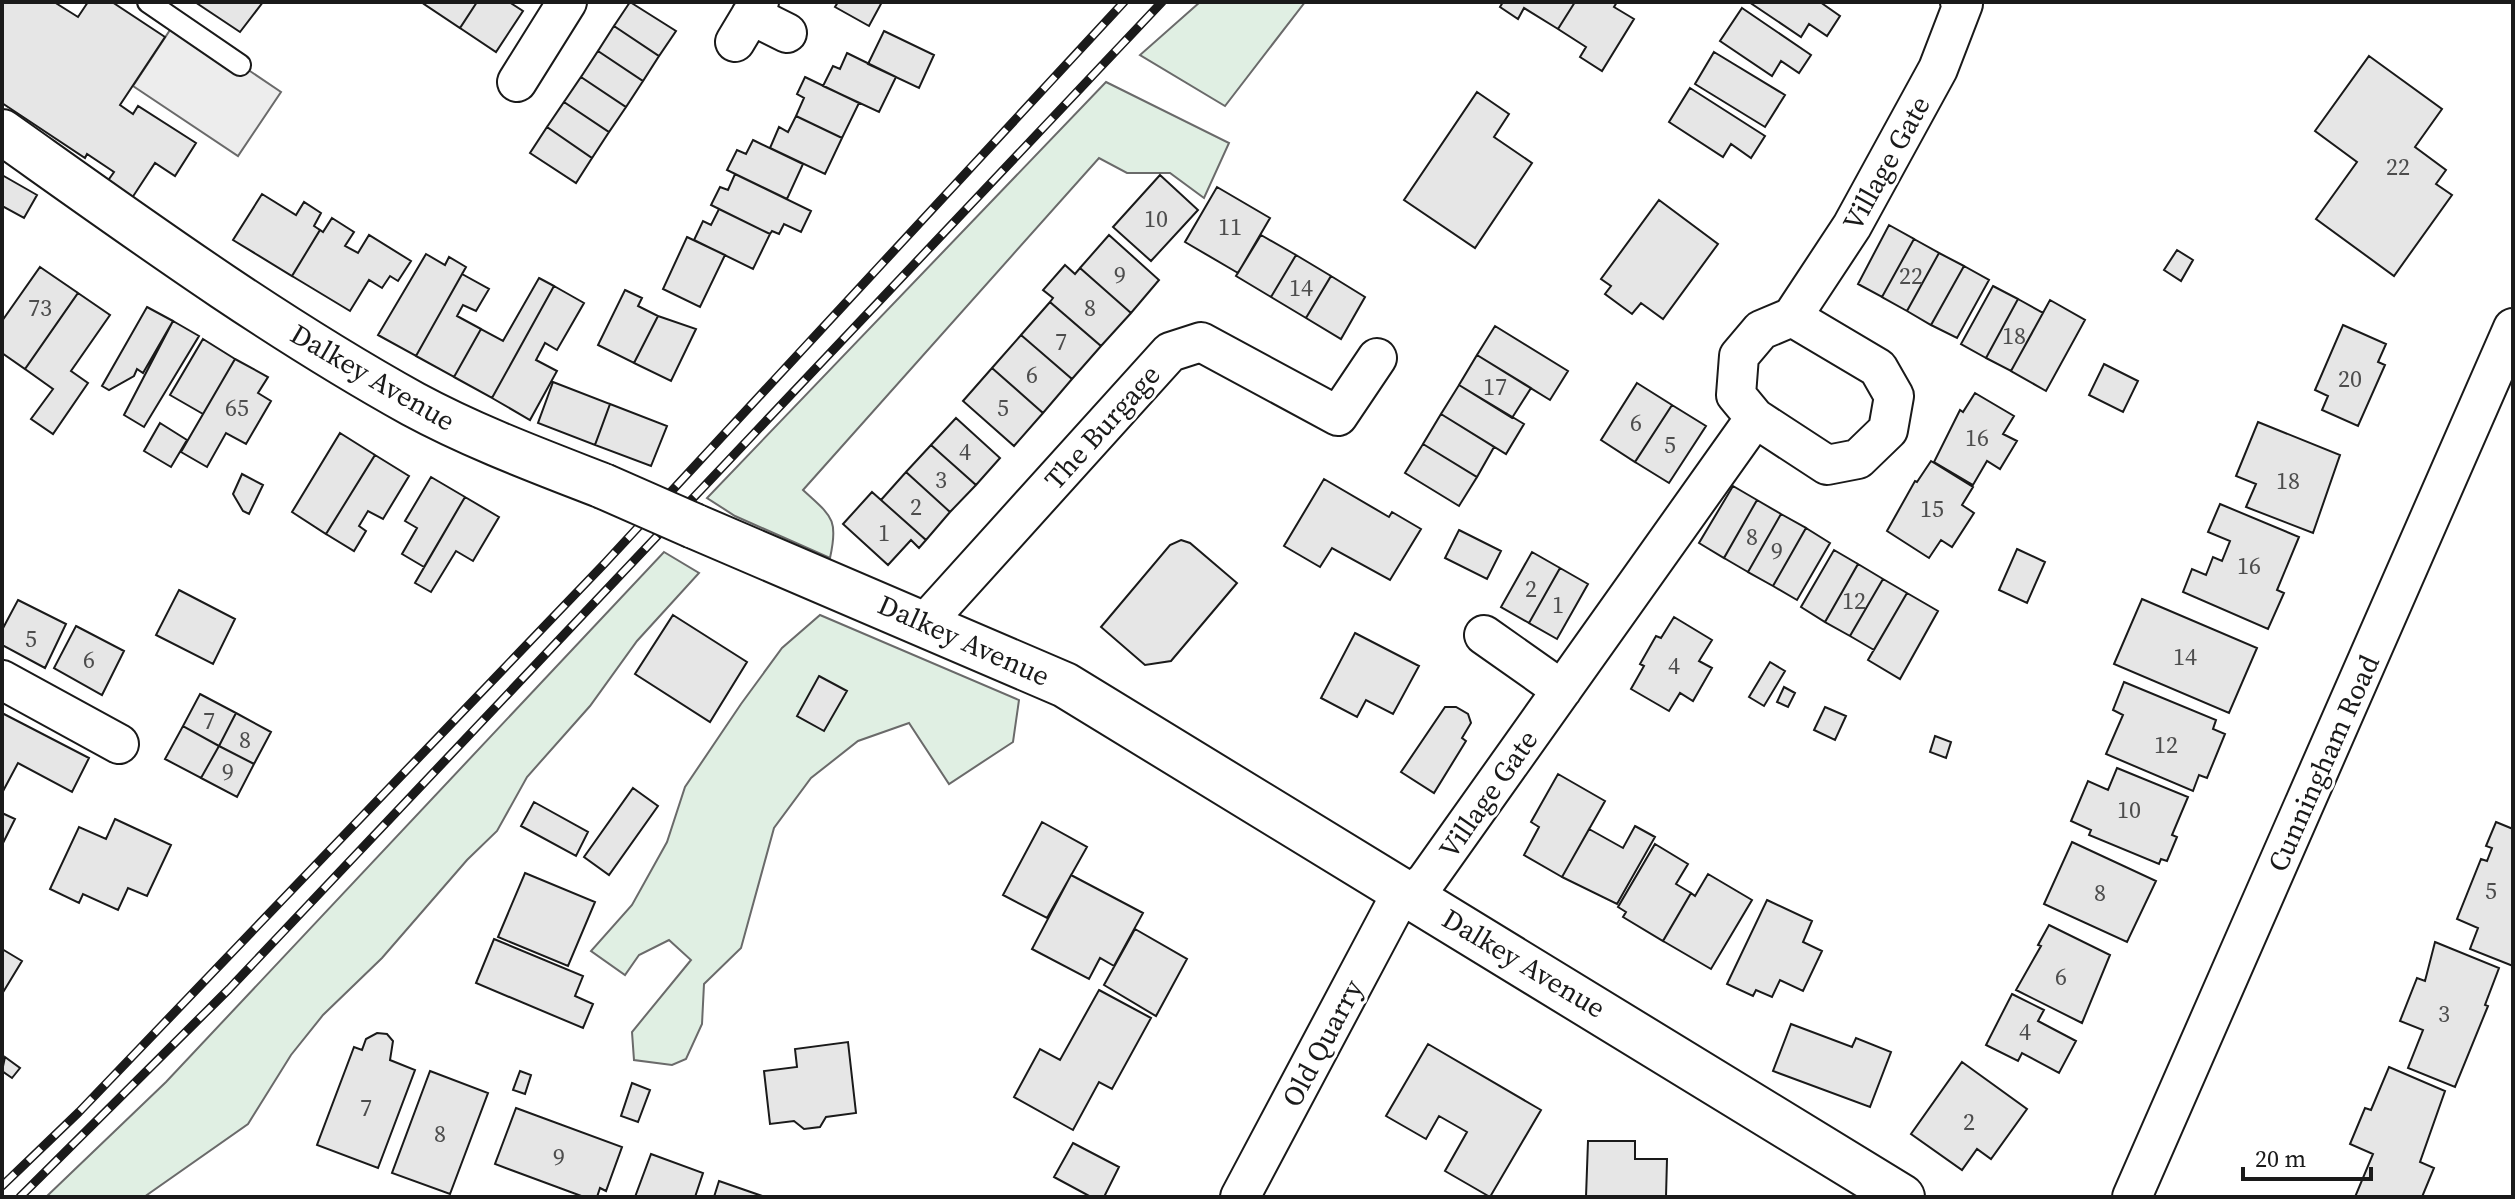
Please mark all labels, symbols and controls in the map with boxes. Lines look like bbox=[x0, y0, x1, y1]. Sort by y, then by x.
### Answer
street label: Village Gate bbox=[1833, 89, 1939, 237]
house number: 22 bbox=[2386, 150, 2410, 183]
house number: 10 bbox=[1144, 202, 1168, 235]
house number: 11 bbox=[1218, 210, 1242, 243]
house number: 9 bbox=[1114, 258, 1126, 291]
house number: 22 bbox=[1899, 259, 1923, 292]
house number: 14 bbox=[1289, 271, 1313, 304]
house number: 73 bbox=[28, 291, 52, 324]
house number: 8 bbox=[1084, 291, 1096, 324]
street label: Dalkey Avenue bbox=[284, 315, 462, 439]
house number: 18 bbox=[2002, 319, 2026, 352]
house number: 7 bbox=[1055, 325, 1067, 358]
street label: The Burgage bbox=[1036, 356, 1168, 498]
house number: 6 bbox=[1026, 358, 1038, 391]
house number: 20 bbox=[2338, 362, 2362, 395]
house number: 17 bbox=[1483, 370, 1507, 403]
house number: 65 bbox=[225, 391, 249, 424]
house number: 5 bbox=[997, 391, 1009, 424]
house number: 6 bbox=[1630, 406, 1642, 439]
house number: 16 bbox=[1965, 421, 1989, 454]
house number: 5 bbox=[1664, 428, 1676, 461]
house number: 4 bbox=[959, 435, 971, 468]
house number: 3 bbox=[935, 463, 947, 496]
house number: 18 bbox=[2276, 464, 2300, 497]
house number: 2 bbox=[910, 490, 922, 523]
house number: 15 bbox=[1920, 492, 1944, 525]
house number: 1 bbox=[878, 516, 890, 549]
house number: 8 bbox=[1746, 520, 1758, 553]
house number: 9 bbox=[1771, 534, 1783, 567]
house number: 16 bbox=[2237, 549, 2261, 582]
house number: 2 bbox=[1525, 572, 1537, 605]
house number: 12 bbox=[1842, 584, 1866, 617]
street label: Dalkey Avenue bbox=[872, 585, 1056, 695]
house number: 1 bbox=[1552, 588, 1564, 621]
house number: 5 bbox=[25, 622, 37, 655]
house number: 14 bbox=[2173, 640, 2197, 673]
house number: 6 bbox=[83, 643, 95, 676]
house number: 4 bbox=[1668, 649, 1680, 682]
street label: Cunningham Road bbox=[2258, 649, 2388, 877]
house number: 7 bbox=[203, 704, 215, 737]
street label: Village Gate bbox=[1430, 722, 1546, 866]
house number: 8 bbox=[239, 723, 251, 756]
house number: 12 bbox=[2154, 728, 2178, 761]
house number: 9 bbox=[222, 755, 234, 788]
house number: 10 bbox=[2117, 793, 2141, 826]
house number: 5 bbox=[2485, 874, 2497, 907]
house number: 8 bbox=[2094, 876, 2106, 909]
street label: Dalkey Avenue bbox=[1435, 899, 1613, 1027]
house number: 6 bbox=[2055, 960, 2067, 993]
street label: Old Quarry bbox=[1273, 972, 1372, 1113]
house number: 3 bbox=[2438, 997, 2450, 1030]
house number: 4 bbox=[2019, 1015, 2031, 1048]
house number: 7 bbox=[360, 1091, 372, 1124]
house number: 2 bbox=[1963, 1105, 1975, 1138]
house number: 8 bbox=[434, 1117, 446, 1150]
scale bar bbox=[2243, 1131, 2371, 1181]
house number: 9 bbox=[553, 1140, 565, 1173]
text: 20 m bbox=[2255, 1142, 2306, 1175]

